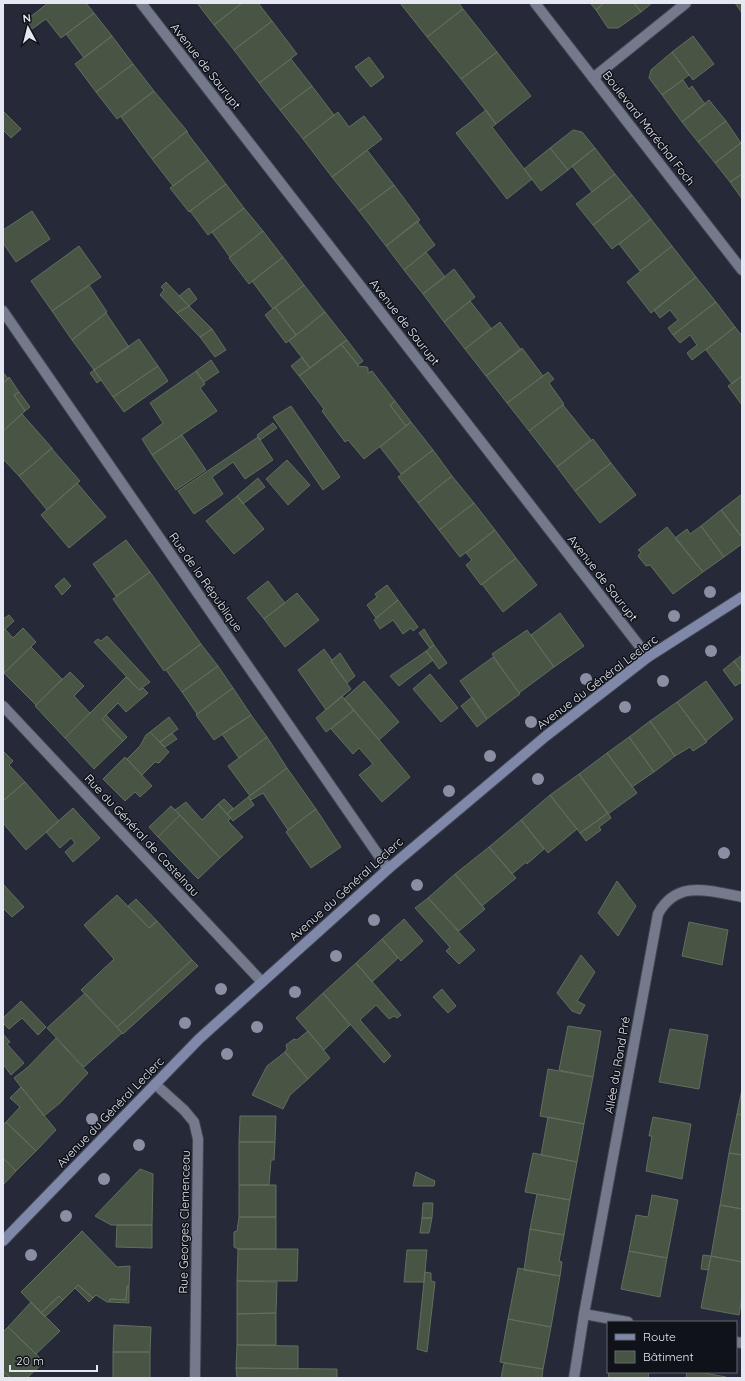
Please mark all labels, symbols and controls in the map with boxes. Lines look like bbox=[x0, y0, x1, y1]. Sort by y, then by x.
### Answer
north arrow bbox=[8, 8, 48, 48]
text: N bbox=[22, 11, 32, 26]
street label: Avenue de Saurupt bbox=[168, 20, 244, 112]
street label: Boulevard Maréchal Foch bbox=[600, 68, 698, 188]
street label: Avenue de Saurupt bbox=[367, 276, 443, 368]
street label: Rue de la République bbox=[166, 529, 246, 635]
street label: Avenue de Saurupt bbox=[565, 532, 641, 624]
street label: Avenue du Général Leclerc bbox=[533, 632, 661, 732]
street label: Rue du Général de Castelnau bbox=[81, 771, 203, 899]
street label: Avenue du Général Leclerc bbox=[286, 834, 406, 944]
street label: Allée du Rond Pré bbox=[601, 1015, 633, 1115]
street label: Avenue du Général Leclerc bbox=[53, 1054, 167, 1170]
street label: Rue Georges Clemenceau bbox=[175, 1150, 193, 1294]
legend bbox=[607, 1321, 737, 1373]
text: Route bbox=[643, 1329, 676, 1344]
scale bar bbox=[10, 1347, 97, 1373]
text: Bâtiment bbox=[643, 1349, 693, 1364]
text: 20 m bbox=[16, 1353, 44, 1368]

